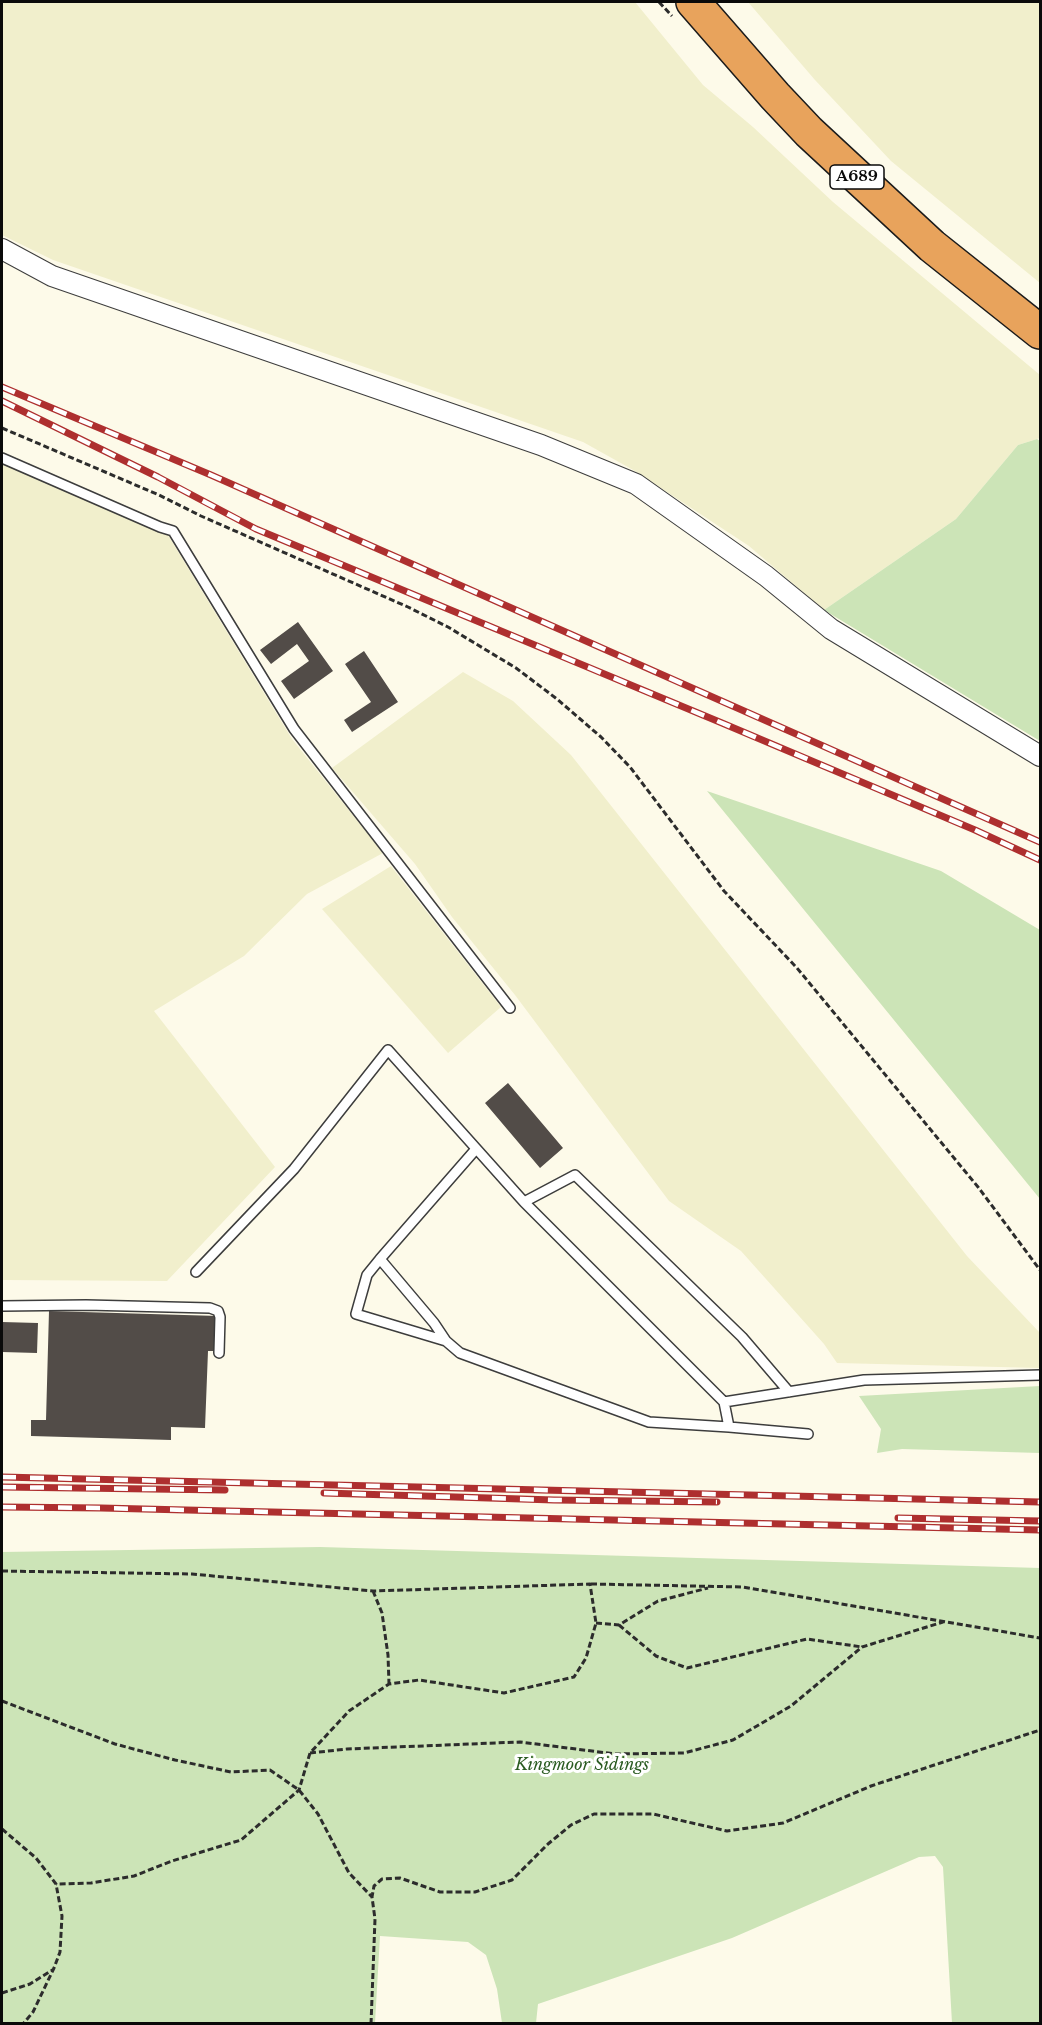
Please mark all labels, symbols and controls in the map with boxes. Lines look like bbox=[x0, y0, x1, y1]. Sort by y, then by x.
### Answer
road number: A689 bbox=[830, 165, 884, 189]
park label: Kingmoor Sidings bbox=[515, 1755, 649, 1775]

